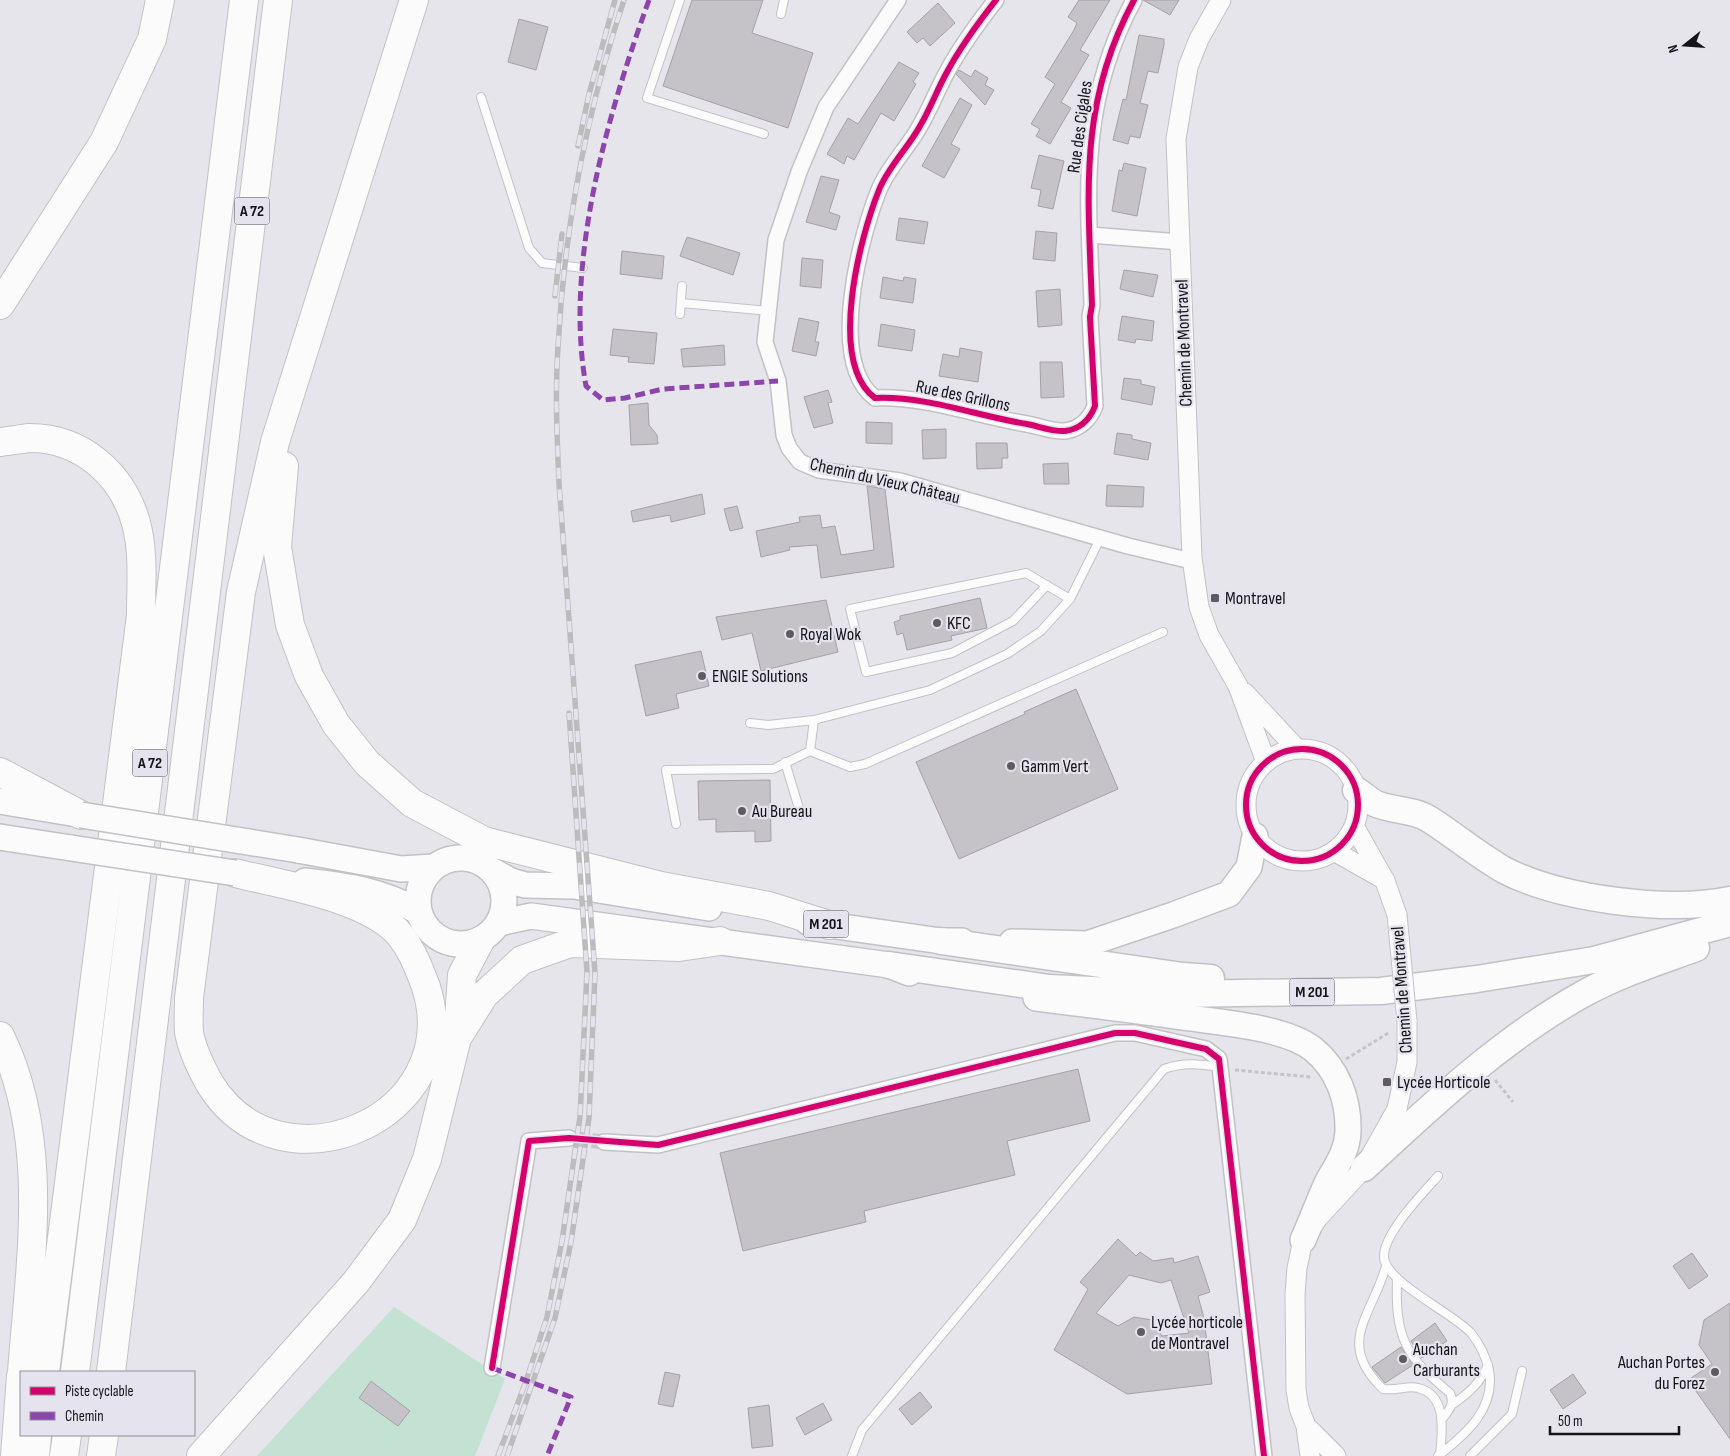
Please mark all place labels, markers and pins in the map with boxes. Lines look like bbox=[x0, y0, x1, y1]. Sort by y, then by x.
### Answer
place label: Montravel bbox=[1225, 588, 1286, 609]
marker: Montravel bbox=[1209, 592, 1221, 604]
place label: KFC bbox=[947, 613, 971, 634]
marker: KFC bbox=[931, 617, 943, 629]
place label: Royal Wok bbox=[800, 624, 861, 645]
marker: Royal Wok bbox=[784, 628, 796, 640]
place label: ENGIE Solutions bbox=[712, 666, 808, 687]
marker: ENGIE Solutions bbox=[696, 670, 708, 682]
place label: Gamm Vert bbox=[1021, 756, 1089, 777]
marker: Gamm Vert bbox=[1005, 760, 1017, 772]
place label: Au Bureau bbox=[751, 801, 812, 822]
marker: Au Bureau bbox=[736, 805, 748, 817]
place label: Lycée Horticole bbox=[1397, 1072, 1491, 1093]
marker: Lycée Horticole bbox=[1381, 1076, 1393, 1088]
place label: Lycée horticole de Montravel bbox=[1151, 1312, 1243, 1354]
marker: Lycée horticole de Montravel bbox=[1135, 1326, 1147, 1338]
place label: Auchan Carburants bbox=[1412, 1339, 1480, 1381]
place label: Auchan Portes du Forez bbox=[1617, 1352, 1706, 1394]
marker: Auchan Carburants bbox=[1397, 1353, 1409, 1365]
marker: Auchan Portes du Forez bbox=[1709, 1366, 1721, 1378]

